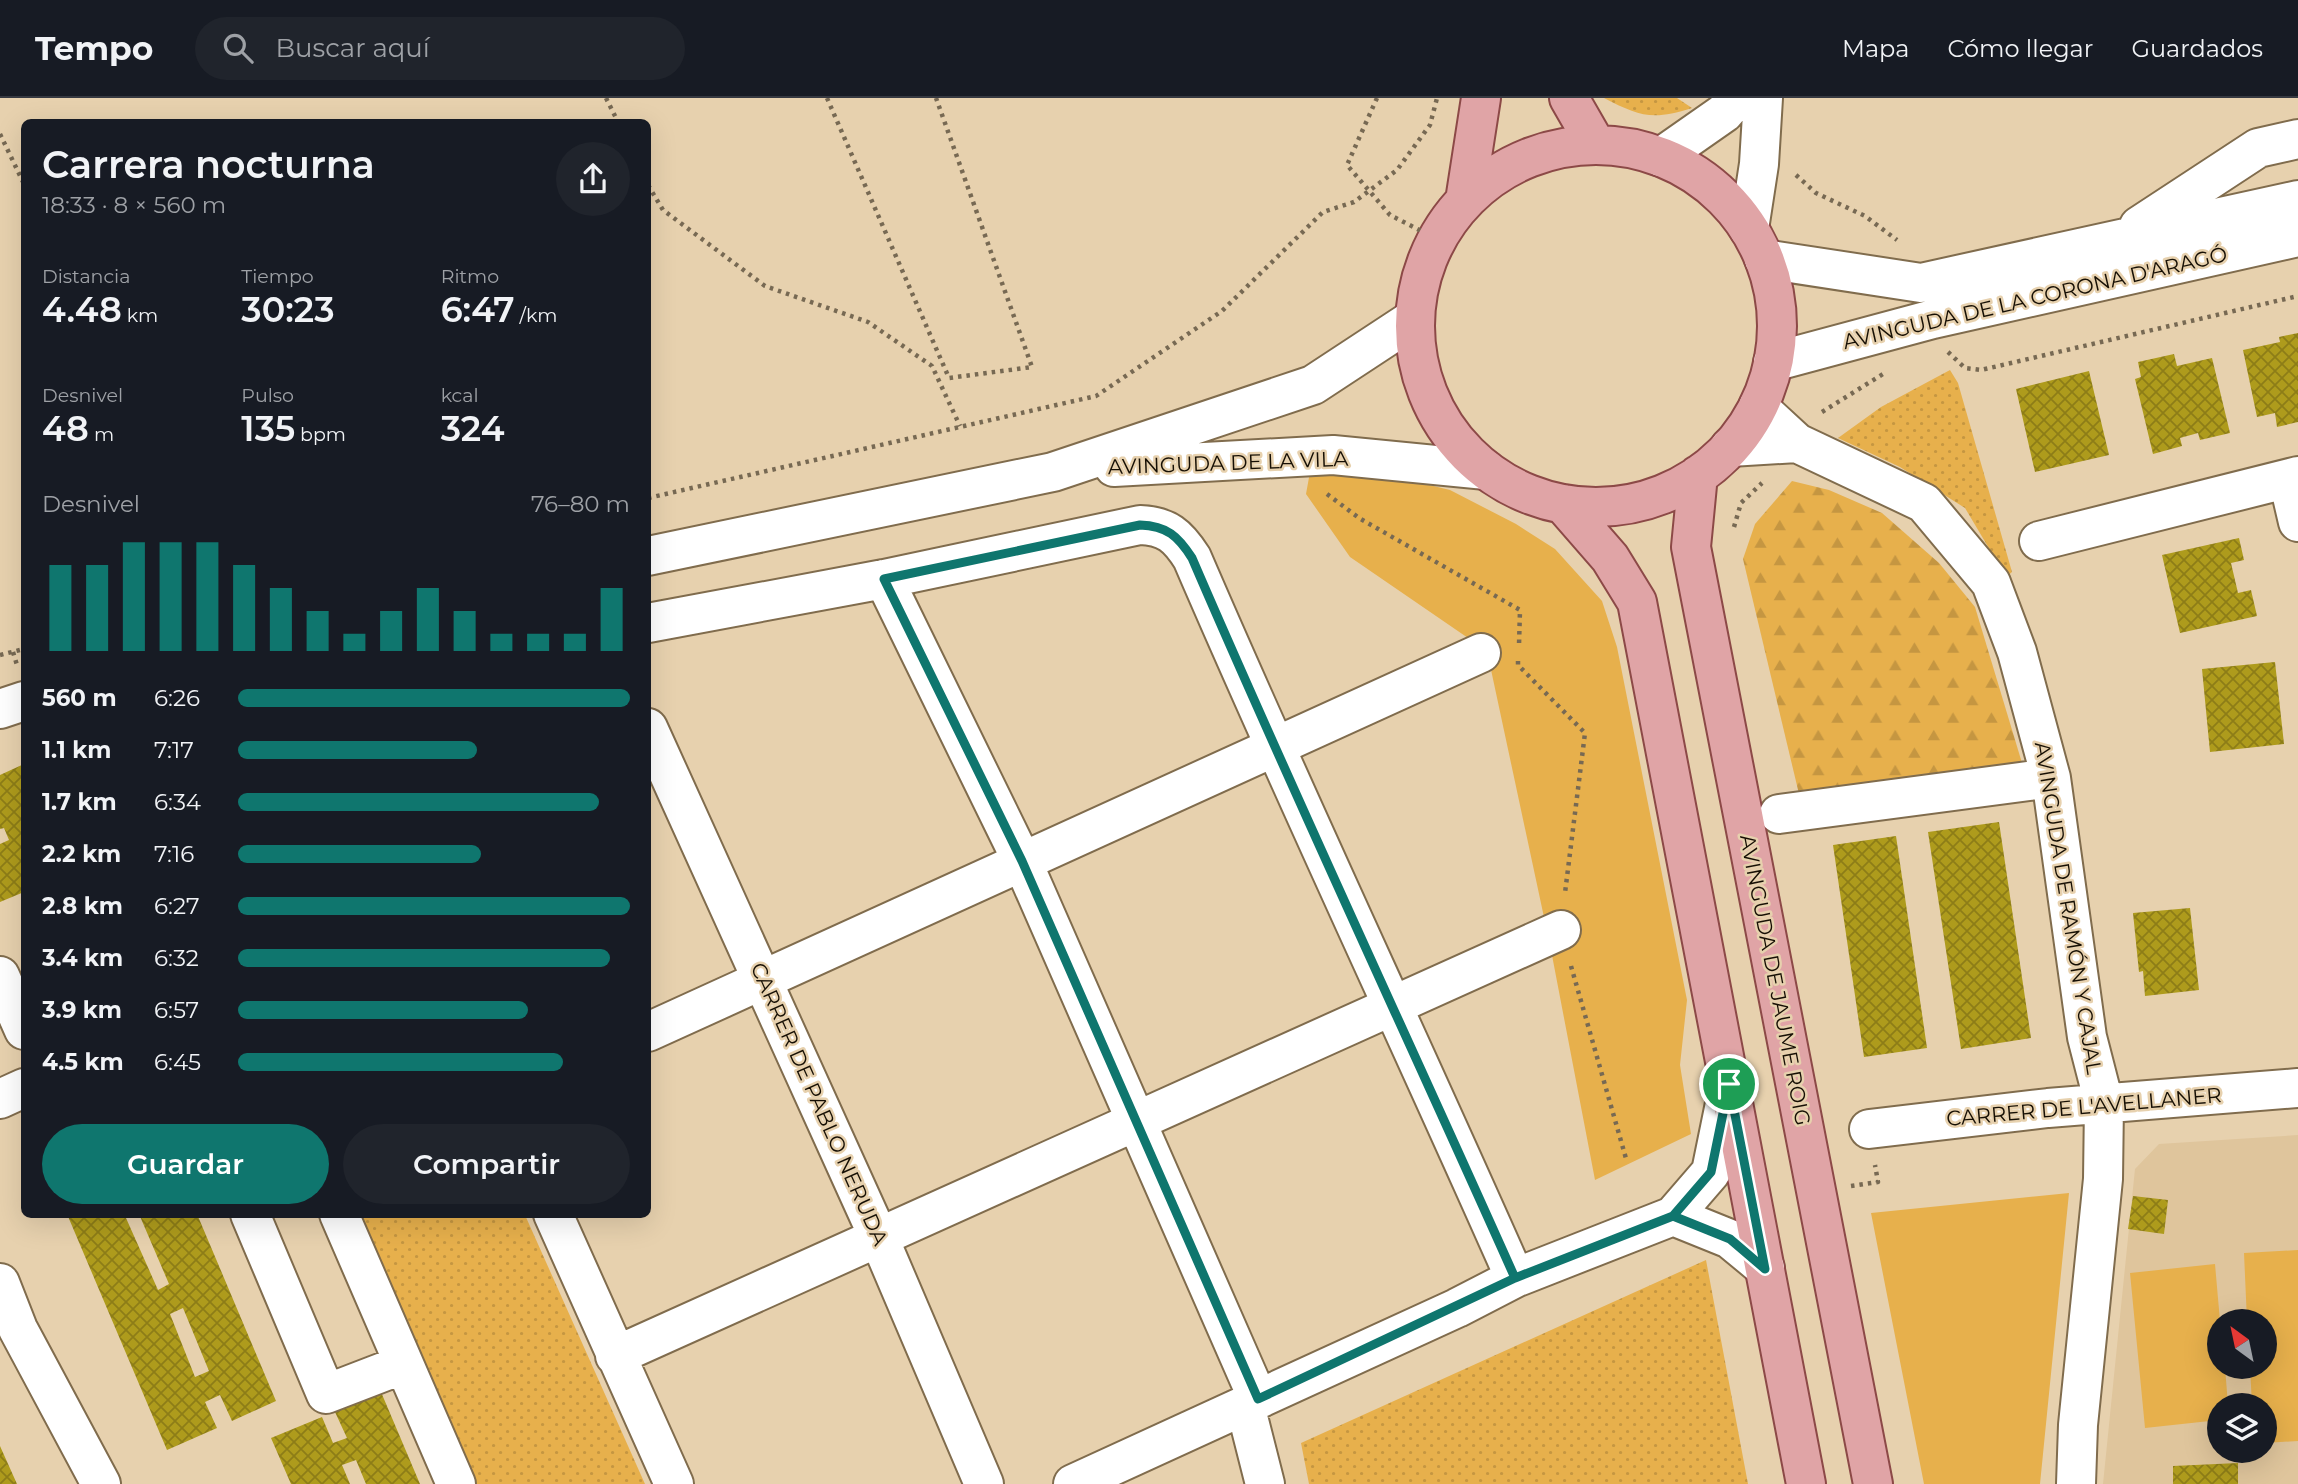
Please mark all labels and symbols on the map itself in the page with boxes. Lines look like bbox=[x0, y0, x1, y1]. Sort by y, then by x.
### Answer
street label: AVINGUDA DE LA CORONA D'ARAGÓ bbox=[1840, 241, 2230, 354]
street label: AVINGUDA DE LA VILA bbox=[1107, 446, 1350, 479]
street label: AVINGUDA DE RAMÓN Y CAJAL bbox=[2030, 740, 2107, 1077]
street label: AVINGUDA DE JAUME ROIG bbox=[1735, 832, 1816, 1128]
street label: CARRER DE PABLO NERUDA bbox=[746, 959, 894, 1250]
pin bbox=[1699, 1054, 1759, 1114]
street label: CARRER DE L'AVELLANER bbox=[1945, 1082, 2223, 1131]
north arrow bbox=[2207, 1309, 2277, 1379]

